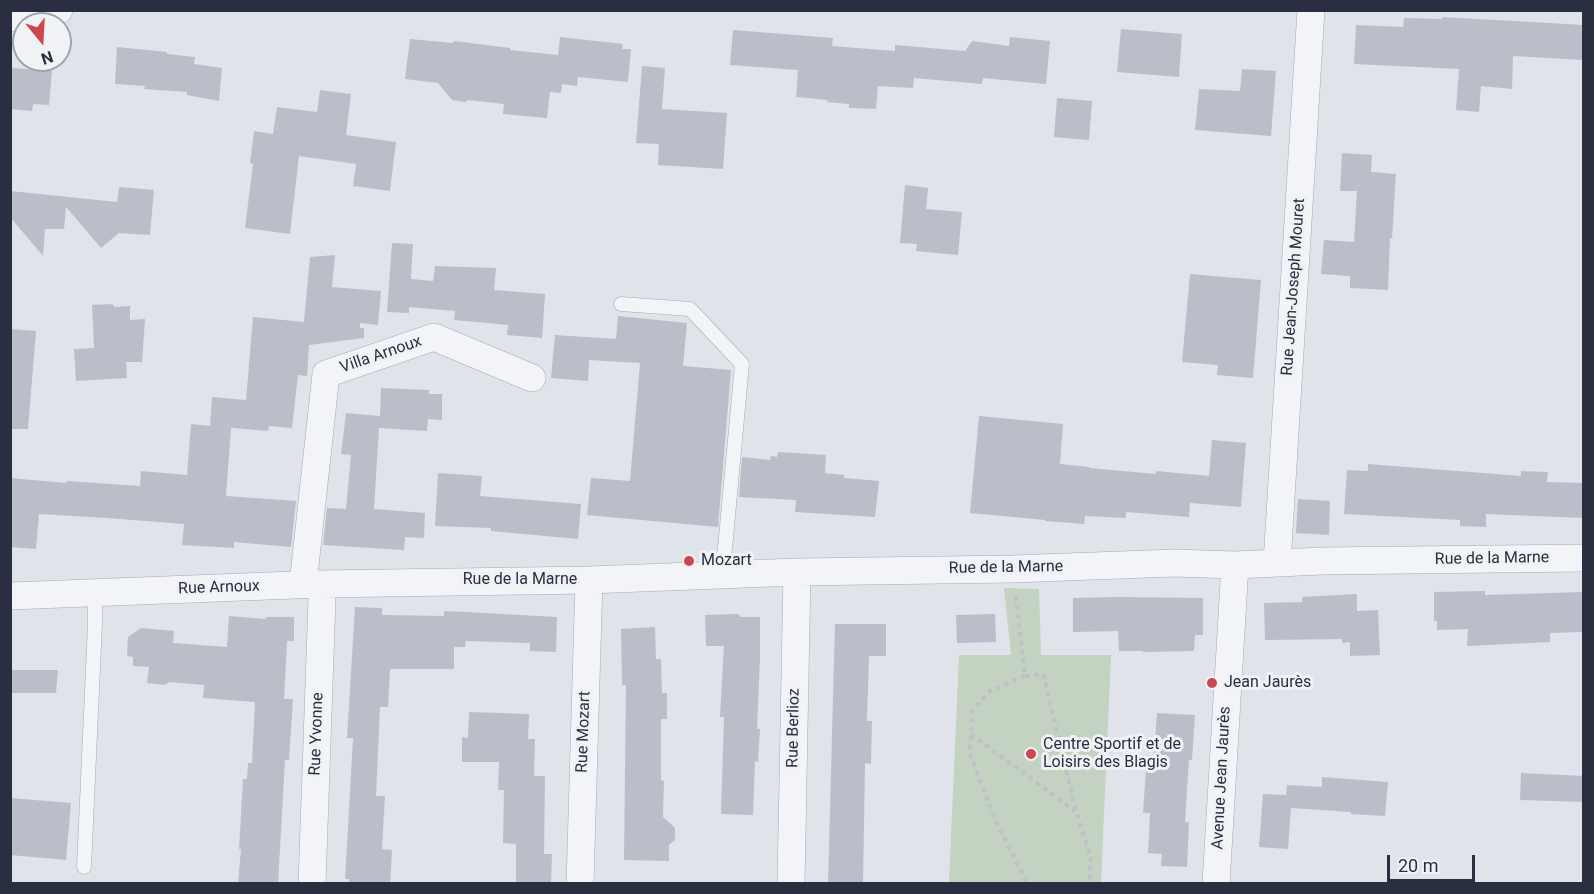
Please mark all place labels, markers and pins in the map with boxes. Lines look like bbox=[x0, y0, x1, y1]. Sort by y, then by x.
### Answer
place label: Mozart bbox=[701, 551, 752, 571]
marker: Mozart bbox=[682, 554, 696, 568]
place label: Jean Jaurès bbox=[1224, 673, 1311, 693]
marker: Jean Jaurès bbox=[1205, 676, 1219, 690]
place label: Centre Sportif et de Loisirs des Blagis bbox=[1043, 735, 1181, 773]
marker: Centre Sportif et de Loisirs des Blagis bbox=[1024, 747, 1038, 761]

